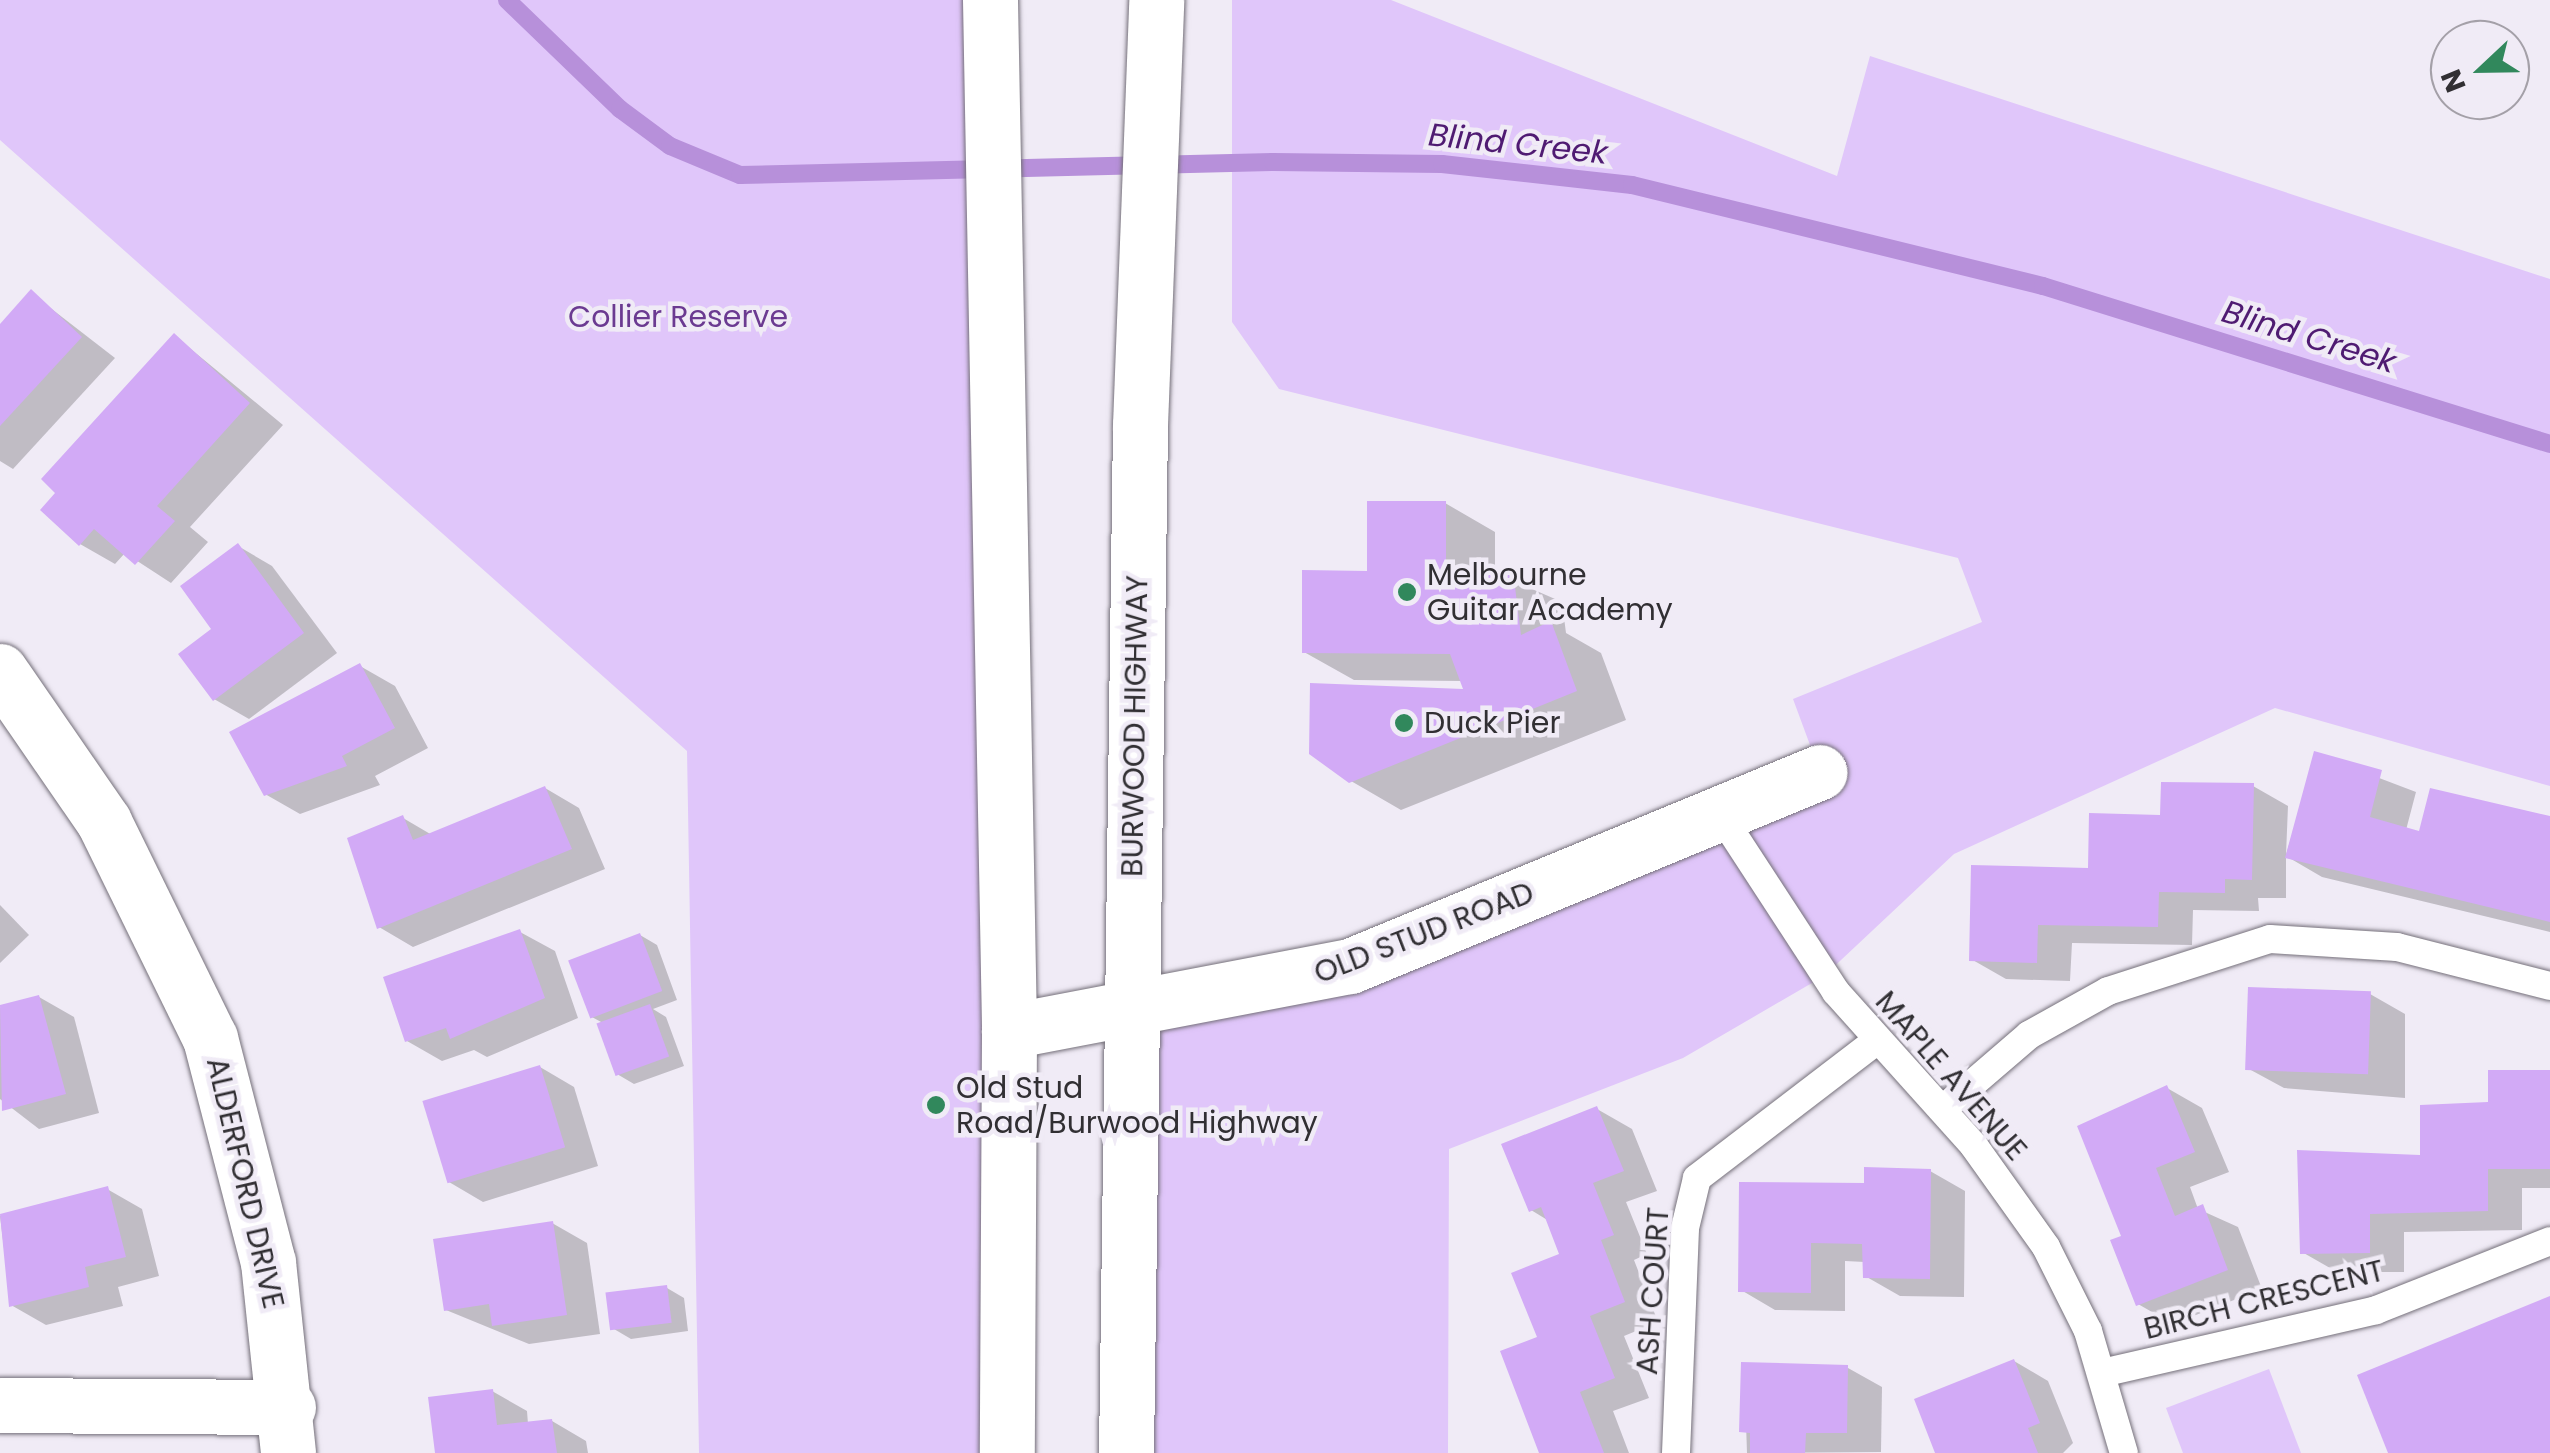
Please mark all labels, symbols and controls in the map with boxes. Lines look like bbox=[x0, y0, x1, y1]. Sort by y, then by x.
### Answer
north arrow bbox=[2430, 20, 2530, 120]
text: N bbox=[2432, 64, 2476, 98]
water label: Blind Creek bbox=[1427, 116, 1609, 172]
water label: Blind Creek bbox=[2217, 292, 2401, 382]
park label: Collier Reserve bbox=[568, 299, 788, 335]
place label: Melbourne Guitar Academy bbox=[1427, 557, 1673, 628]
street label: BURWOOD HIGHWAY bbox=[1114, 575, 1156, 877]
marker: Melbourne Guitar Academy bbox=[1396, 581, 1418, 603]
place label: Duck Pier bbox=[1424, 705, 1561, 741]
marker: Duck Pier bbox=[1393, 712, 1415, 734]
street label: OLD STUD ROAD bbox=[1309, 875, 1539, 991]
street label: MAPLE AVENUE bbox=[1868, 984, 2034, 1168]
street label: ALDERFORD DRIVE bbox=[199, 1054, 291, 1312]
place label: Old Stud Road/Burwood Highway bbox=[956, 1070, 1318, 1140]
marker: Old Stud Road/Burwood Highway bbox=[925, 1094, 947, 1116]
street label: ASH COURT bbox=[1629, 1206, 1677, 1376]
street label: BIRCH CRESCENT bbox=[2140, 1253, 2388, 1347]

